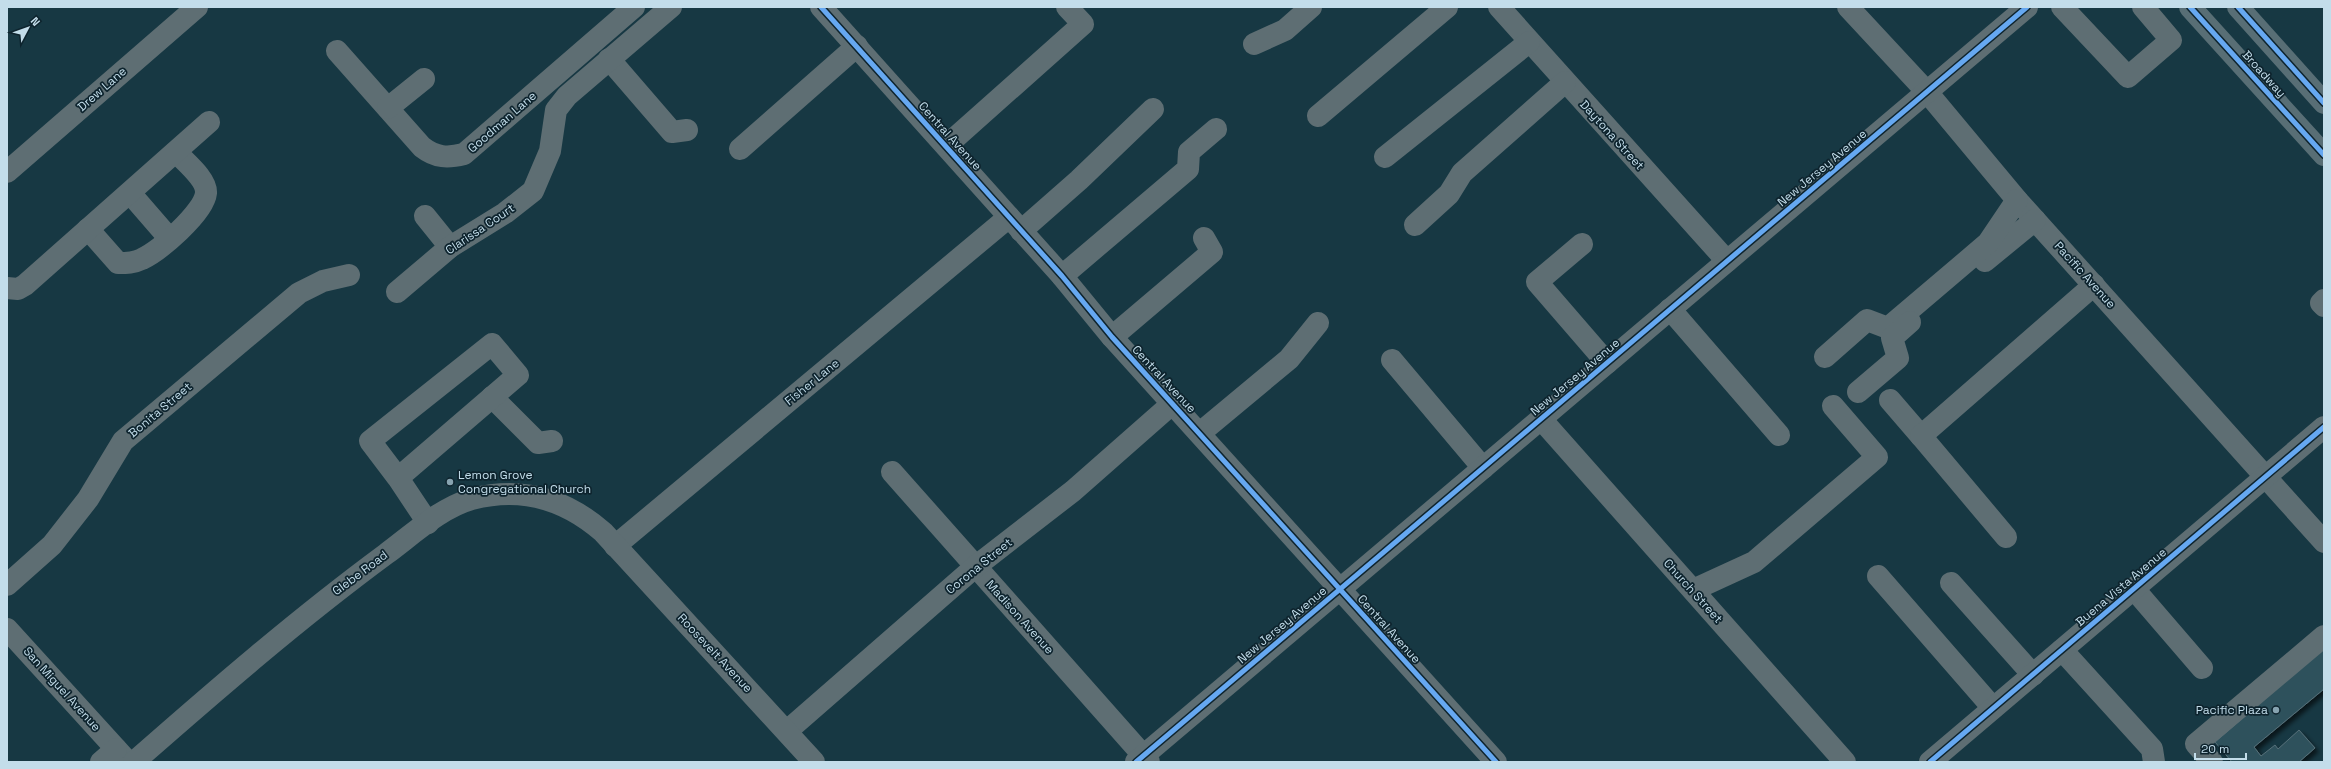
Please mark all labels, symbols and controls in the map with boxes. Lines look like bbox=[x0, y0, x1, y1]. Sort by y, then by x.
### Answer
north arrow bbox=[8, 8, 48, 48]
text: N bbox=[28, 14, 43, 29]
street label: Broadway bbox=[2239, 47, 2289, 101]
street label: Drew Lane bbox=[74, 63, 130, 115]
street label: Goodman Lane bbox=[464, 88, 540, 156]
street label: Daytona Street bbox=[1576, 97, 1648, 173]
street label: Central Avenue bbox=[915, 98, 985, 174]
street label: New Jersey Avenue bbox=[1774, 126, 1870, 210]
street label: Clarissa Court bbox=[442, 200, 518, 258]
street label: Pacific Avenue bbox=[2051, 238, 2119, 312]
street label: New Jersey Avenue bbox=[1527, 335, 1623, 419]
street label: Central Avenue bbox=[1128, 342, 1200, 416]
street label: Fisher Lane bbox=[781, 355, 843, 409]
street label: Bonita Street bbox=[125, 379, 195, 441]
place label: Lemon Grove Congregational Church bbox=[458, 467, 591, 497]
marker: Lemon Grove Congregational Church bbox=[445, 477, 455, 487]
street label: Corona Street bbox=[943, 534, 1015, 598]
street label: Buena Vista Avenue bbox=[2072, 544, 2170, 630]
street label: Glebe Road bbox=[329, 547, 391, 599]
street label: Church Street bbox=[1660, 556, 1726, 626]
street label: Madison Avenue bbox=[983, 577, 1057, 657]
street label: New Jersey Avenue bbox=[1234, 583, 1330, 667]
street label: Central Avenue bbox=[1354, 591, 1424, 667]
street label: Roosevelt Avenue bbox=[674, 610, 756, 696]
street label: San Miguel Avenue bbox=[20, 643, 104, 735]
place label: Pacific Plaza bbox=[2196, 702, 2268, 718]
marker: Pacific Plaza bbox=[2271, 705, 2281, 715]
scale bar bbox=[2195, 735, 2246, 761]
text: 20 m bbox=[2201, 741, 2229, 757]

